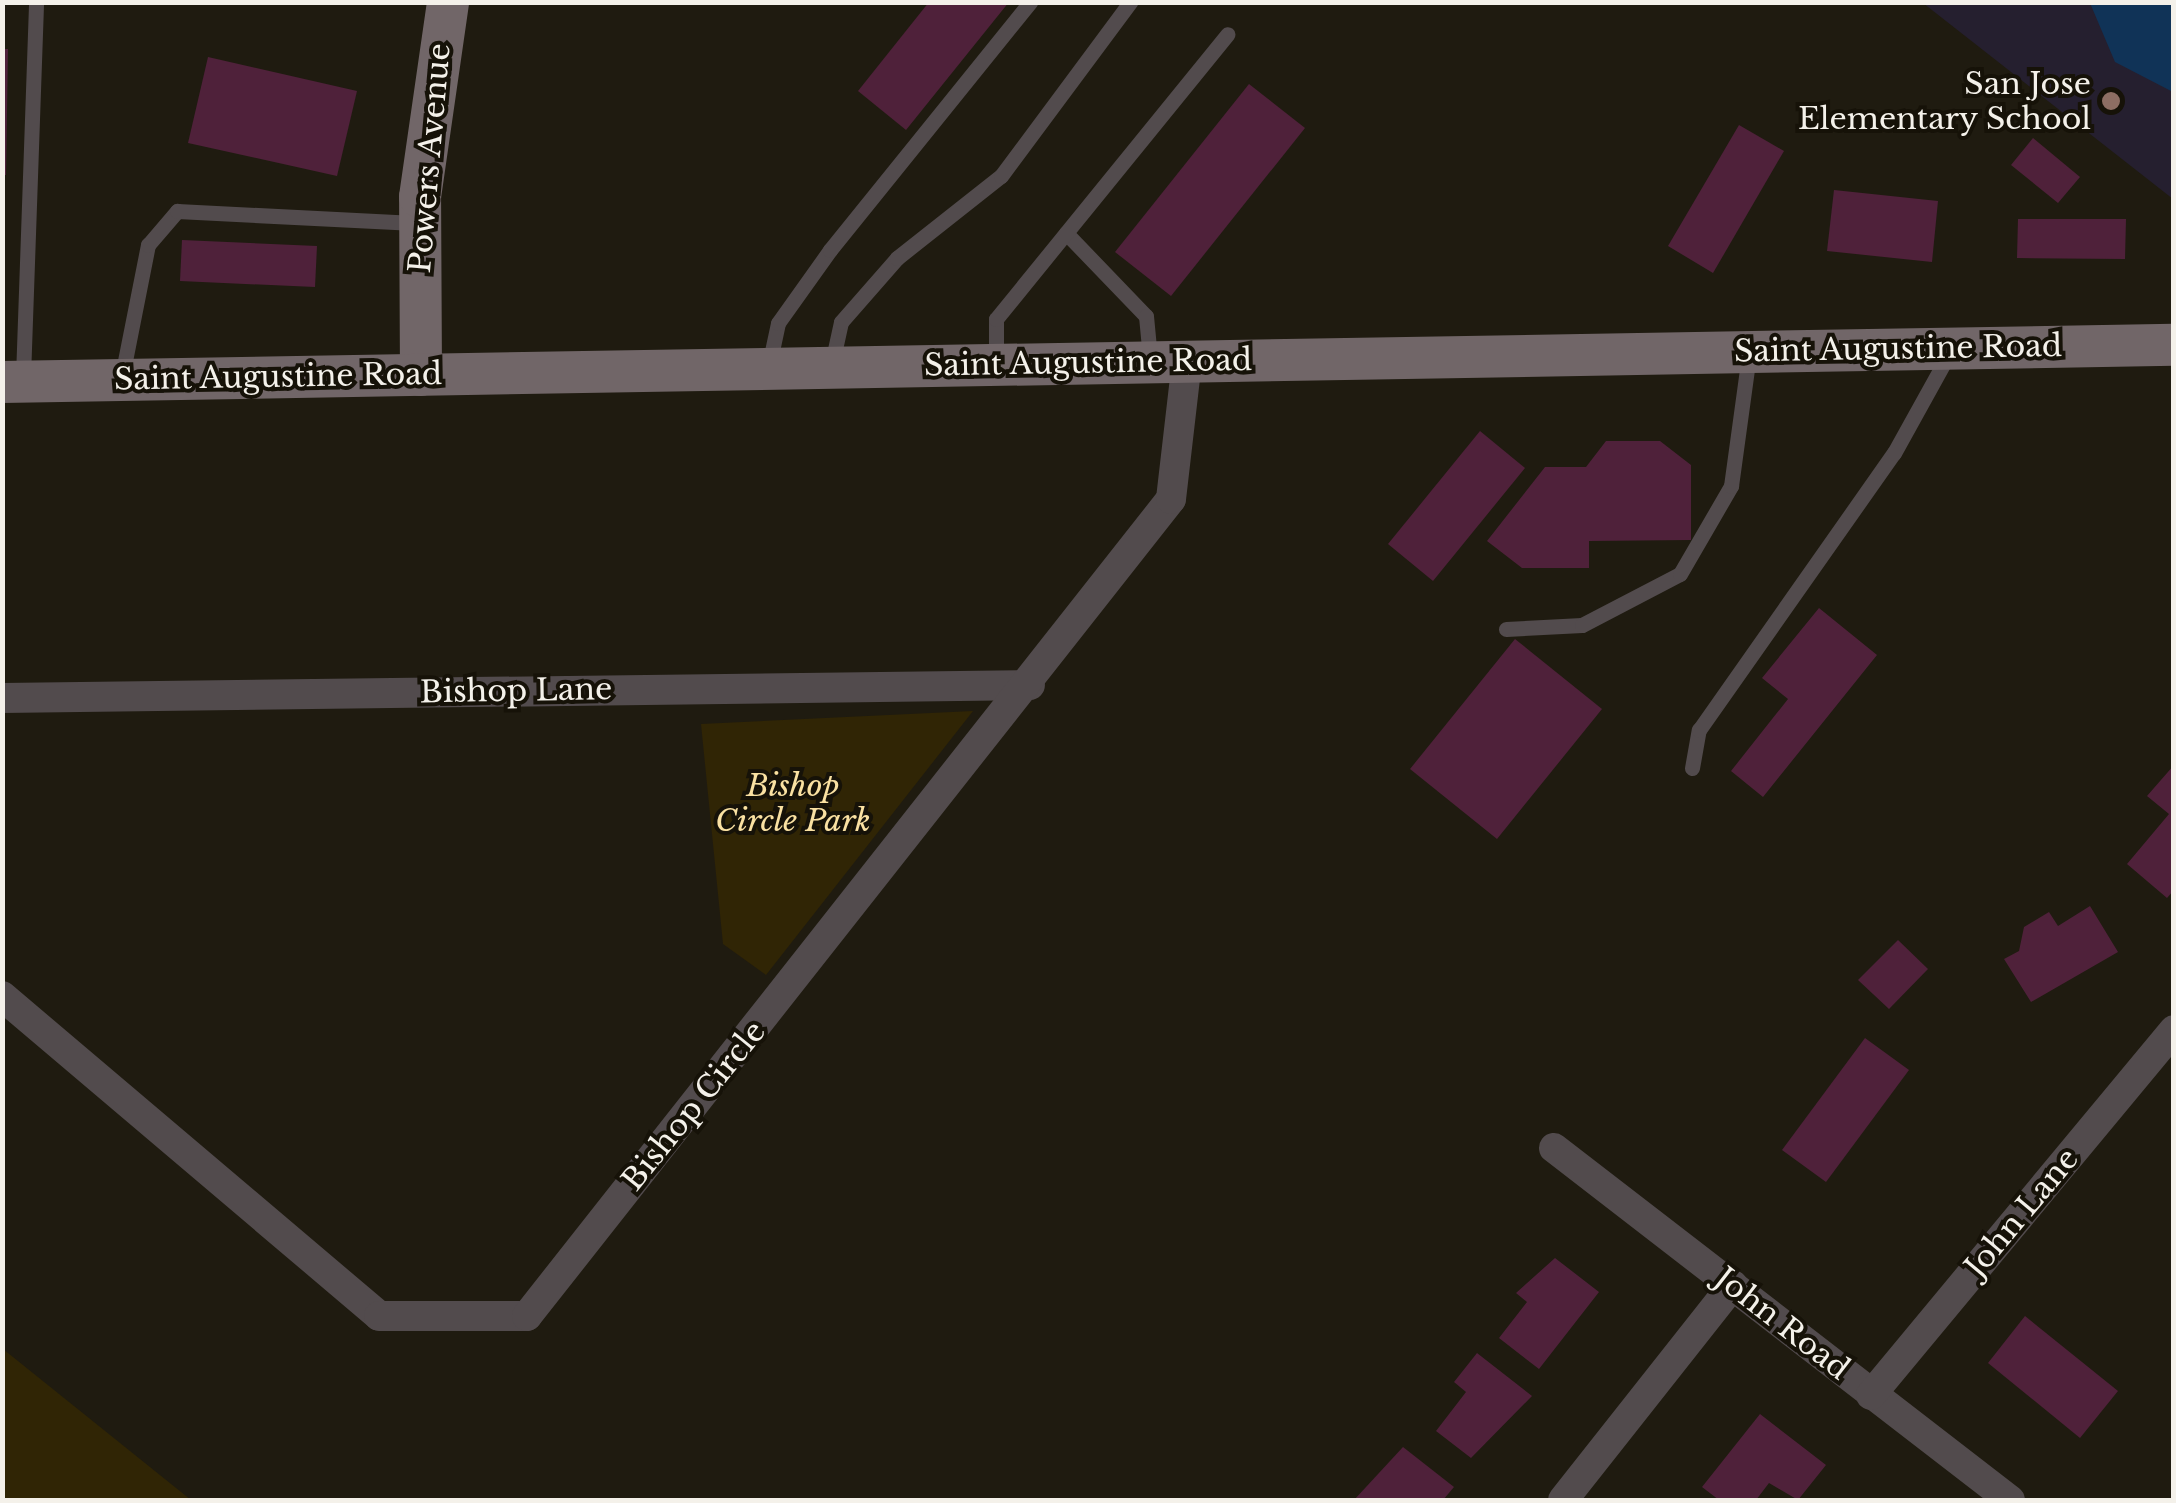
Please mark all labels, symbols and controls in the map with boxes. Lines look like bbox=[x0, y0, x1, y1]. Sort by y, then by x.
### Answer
street label: Powers Avenue bbox=[402, 41, 458, 275]
place label: San Jose Elementary School bbox=[1797, 66, 2091, 136]
marker: San Jose Elementary School bbox=[2100, 90, 2122, 112]
street label: Saint Augustine Road bbox=[1733, 328, 2063, 370]
street label: Saint Augustine Road bbox=[923, 342, 1253, 384]
street label: Saint Augustine Road bbox=[113, 356, 443, 398]
street label: Bishop Lane bbox=[420, 671, 612, 711]
park label: Bishop Circle Park bbox=[715, 768, 871, 838]
street label: Bishop Circle bbox=[615, 1014, 773, 1198]
street label: John Lane bbox=[1958, 1141, 2086, 1285]
street label: John Road bbox=[1708, 1260, 1856, 1388]

